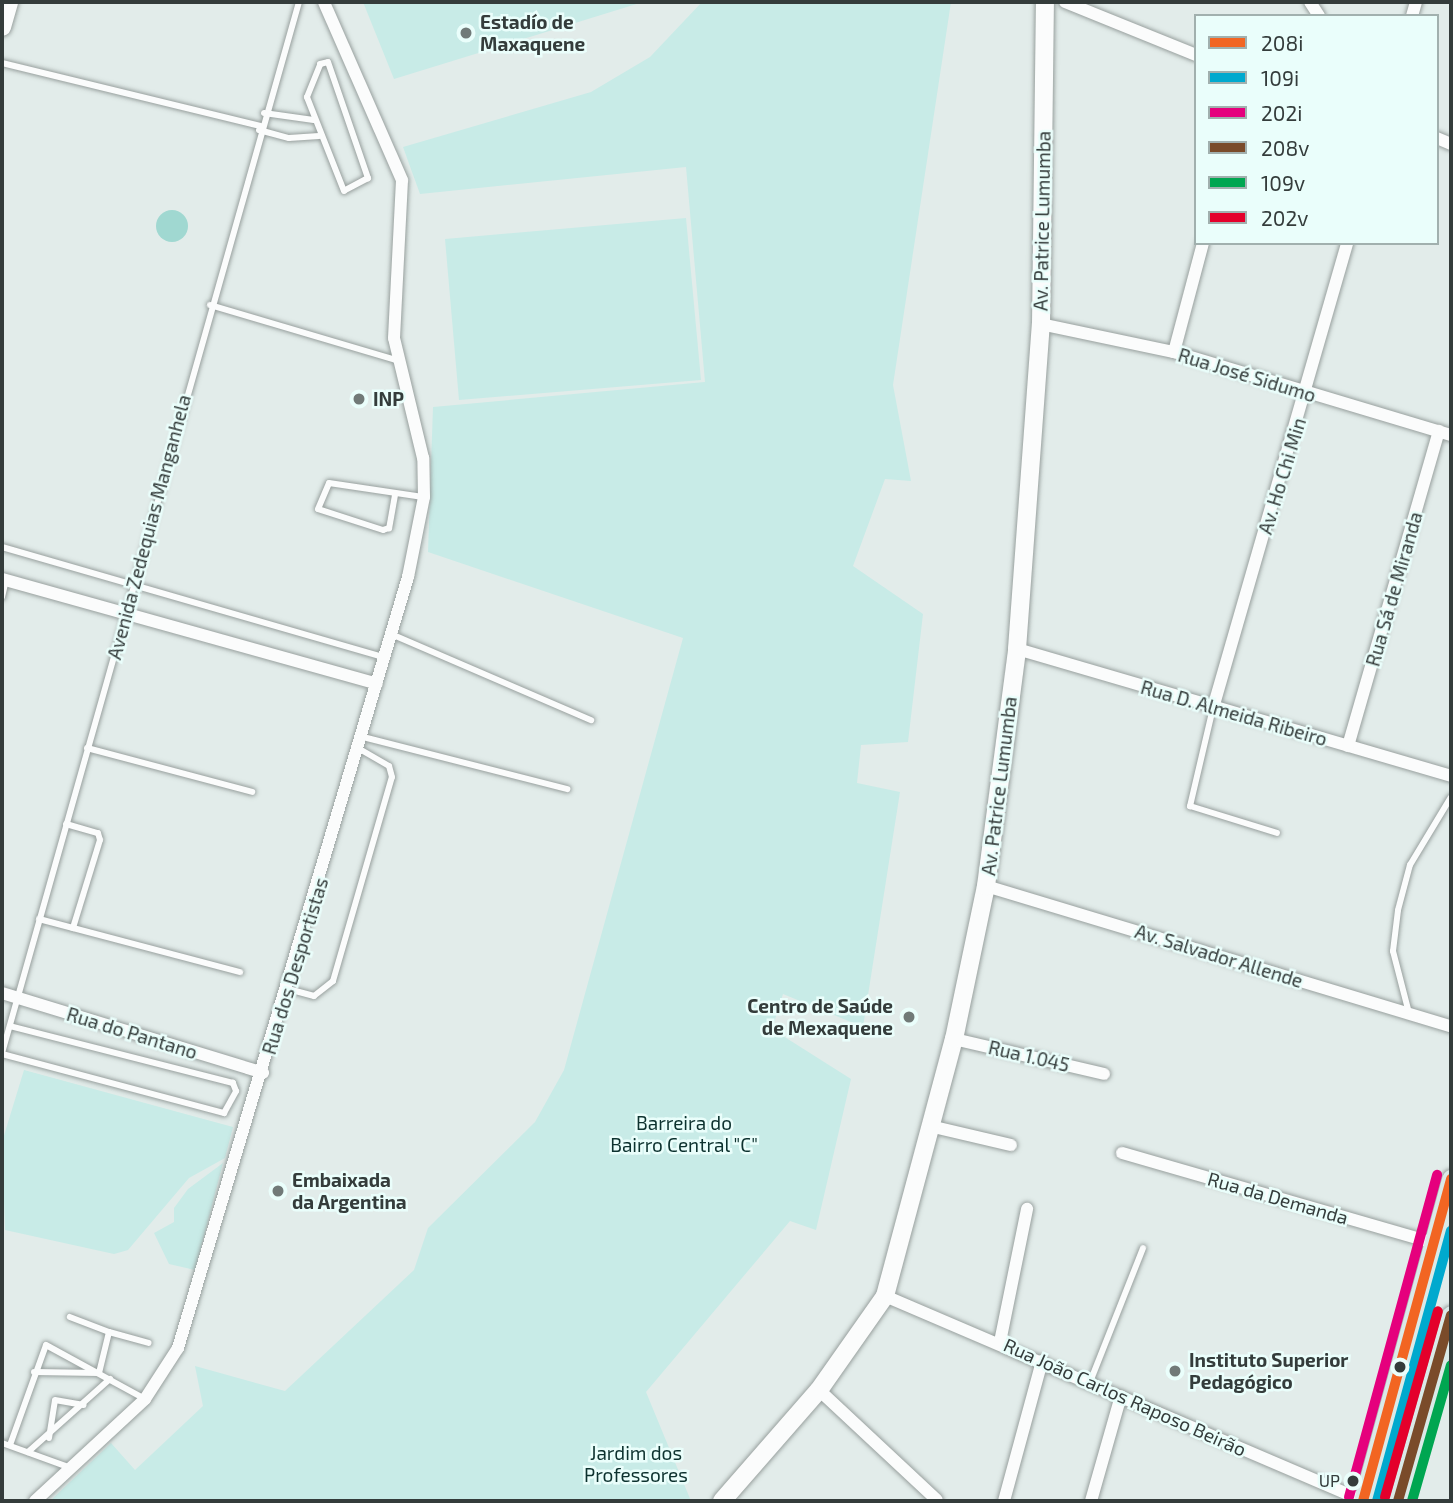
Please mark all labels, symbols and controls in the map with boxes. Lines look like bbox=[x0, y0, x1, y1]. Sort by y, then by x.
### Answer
place label: Estadío de Maxaquene bbox=[480, 11, 585, 55]
legend bbox=[1194, 14, 1439, 245]
marker: Estadío de Maxaquene bbox=[458, 25, 474, 41]
text: 208i bbox=[1261, 30, 1303, 55]
text: 109i bbox=[1261, 65, 1299, 90]
text: 202i bbox=[1261, 100, 1302, 125]
street label: Av. Patrice Lumumba bbox=[1029, 131, 1055, 311]
text: 208v bbox=[1261, 135, 1309, 160]
text: 109v bbox=[1261, 170, 1305, 195]
text: 202v bbox=[1261, 205, 1308, 230]
street label: Rua José Sidumo bbox=[1175, 343, 1319, 407]
place label: INP bbox=[373, 388, 404, 410]
marker: INP bbox=[351, 391, 367, 407]
street label: Avenida Zedequias Manganhela bbox=[103, 392, 195, 662]
street label: Av. Ho Chi Min bbox=[1253, 415, 1311, 537]
street label: Rua Sá de Miranda bbox=[1361, 509, 1427, 669]
street label: Rua D. Almeida Ribeiro bbox=[1138, 675, 1330, 751]
street label: Av. Patrice Lumumba bbox=[977, 695, 1021, 877]
street label: Rua dos Desportistas bbox=[257, 875, 333, 1057]
street label: Av. Salvador Allende bbox=[1132, 919, 1306, 993]
place label: Centro de Saúde de Mexaquene bbox=[747, 995, 893, 1039]
street label: Rua do Pantano bbox=[64, 1002, 200, 1064]
marker: Centro de Saúde de Mexaquene bbox=[899, 1007, 919, 1027]
street label: Rua 1.045 bbox=[986, 1036, 1072, 1076]
park label: Barreira do Bairro Central "C" bbox=[610, 1112, 758, 1156]
street label: Rua da Demanda bbox=[1205, 1167, 1351, 1229]
place label: Embaixada da Argentina bbox=[292, 1169, 407, 1213]
marker: Embaixada da Argentina bbox=[270, 1183, 286, 1199]
street label: Rua João Carlos Raposo Beirão bbox=[1000, 1333, 1250, 1461]
place label: Instituto Superior Pedagógico bbox=[1189, 1349, 1348, 1393]
unlabelled marker bbox=[1393, 1360, 1407, 1374]
marker: Instituto Superior Pedagógico bbox=[1167, 1363, 1183, 1379]
park label: Jardim dos Professores bbox=[584, 1442, 688, 1486]
place label: UP bbox=[1319, 1471, 1340, 1491]
marker: UP bbox=[1346, 1474, 1360, 1488]

